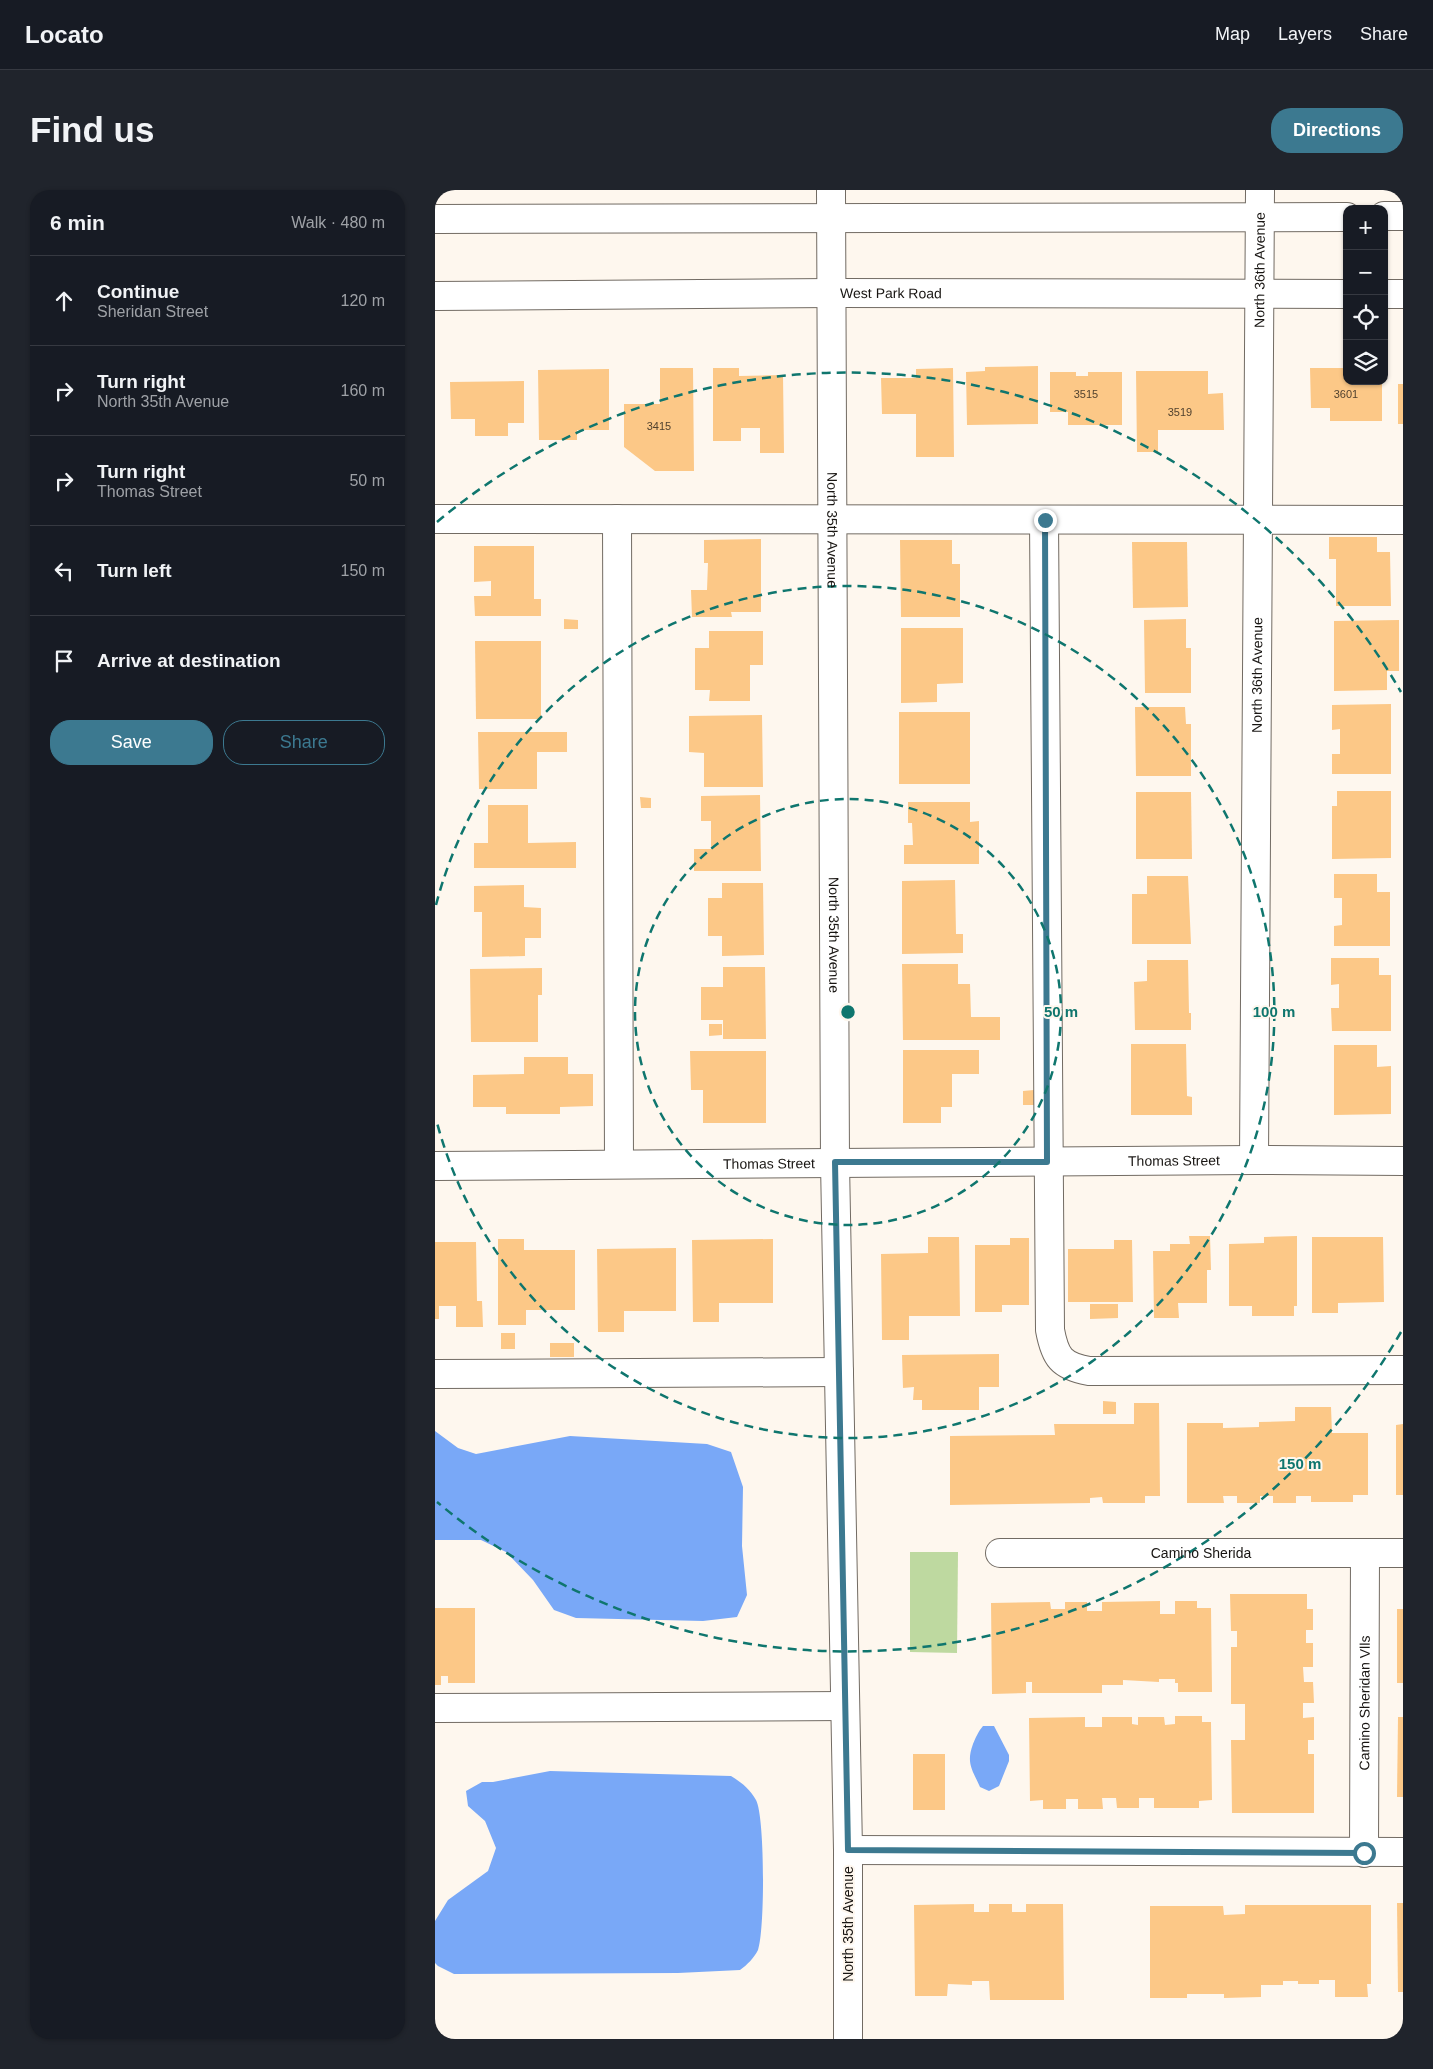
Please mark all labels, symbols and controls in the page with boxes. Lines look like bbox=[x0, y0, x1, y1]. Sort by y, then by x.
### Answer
text: Locato bbox=[25, 21, 104, 48]
text: Map bbox=[1215, 24, 1250, 44]
text: Layers bbox=[1278, 24, 1332, 44]
text: Share bbox=[1360, 24, 1408, 44]
button: Directions bbox=[1271, 108, 1403, 153]
text: Find us bbox=[30, 110, 154, 149]
map controls bbox=[1343, 205, 1388, 385]
button: + bbox=[1343, 205, 1388, 250]
text: 6 min bbox=[50, 211, 105, 234]
street label: North 36th Avenue bbox=[1251, 212, 1268, 328]
text: Walk · 480 m bbox=[291, 214, 385, 231]
button: − bbox=[1343, 250, 1388, 295]
text: Continue bbox=[97, 281, 179, 302]
street label: West Park Road bbox=[840, 285, 942, 301]
icon: ahead bbox=[50, 287, 78, 315]
text: 120 m bbox=[341, 292, 385, 309]
button: locate bbox=[1343, 295, 1388, 340]
text: Sheridan Street bbox=[97, 303, 208, 320]
button: layers bbox=[1343, 340, 1388, 385]
text: Turn right bbox=[97, 371, 185, 392]
icon: right bbox=[50, 377, 78, 405]
text: 160 m bbox=[341, 382, 385, 399]
house number: 3515 bbox=[1074, 388, 1098, 400]
house number: 3601 bbox=[1334, 388, 1358, 400]
text: North 35th Avenue bbox=[97, 393, 229, 410]
house number: 3519 bbox=[1168, 406, 1192, 418]
house number: 3415 bbox=[647, 420, 671, 432]
text: Turn right bbox=[97, 461, 185, 482]
icon: right bbox=[50, 467, 78, 495]
text: 50 m bbox=[349, 472, 385, 489]
street label: North 35th Avenue bbox=[824, 472, 841, 588]
text: Thomas Street bbox=[97, 483, 202, 500]
route end bbox=[1034, 509, 1057, 532]
icon: left bbox=[50, 557, 78, 585]
text: Turn left bbox=[97, 560, 172, 581]
text: 150 m bbox=[341, 562, 385, 579]
street label: North 36th Avenue bbox=[1249, 617, 1265, 733]
icon: arrive bbox=[50, 647, 78, 675]
text: Arrive at destination bbox=[97, 650, 281, 671]
button: Save bbox=[50, 720, 213, 765]
button: Share bbox=[223, 720, 385, 765]
street label: North 35th Avenue bbox=[826, 877, 842, 993]
centre of rings bbox=[839, 1003, 857, 1021]
text: 50 m bbox=[1044, 1003, 1078, 1020]
text: 100 m bbox=[1253, 1003, 1295, 1020]
street label: Thomas Street bbox=[1128, 1152, 1220, 1169]
street label: Thomas Street bbox=[723, 1155, 815, 1172]
text: 150 m bbox=[1279, 1455, 1321, 1472]
street label: Camino Sherida bbox=[1151, 1545, 1251, 1561]
street label: Camino Sheridan Vlls bbox=[1356, 1636, 1373, 1770]
route start bbox=[1353, 1842, 1376, 1865]
street label: North 35th Avenue bbox=[840, 1866, 856, 1982]

